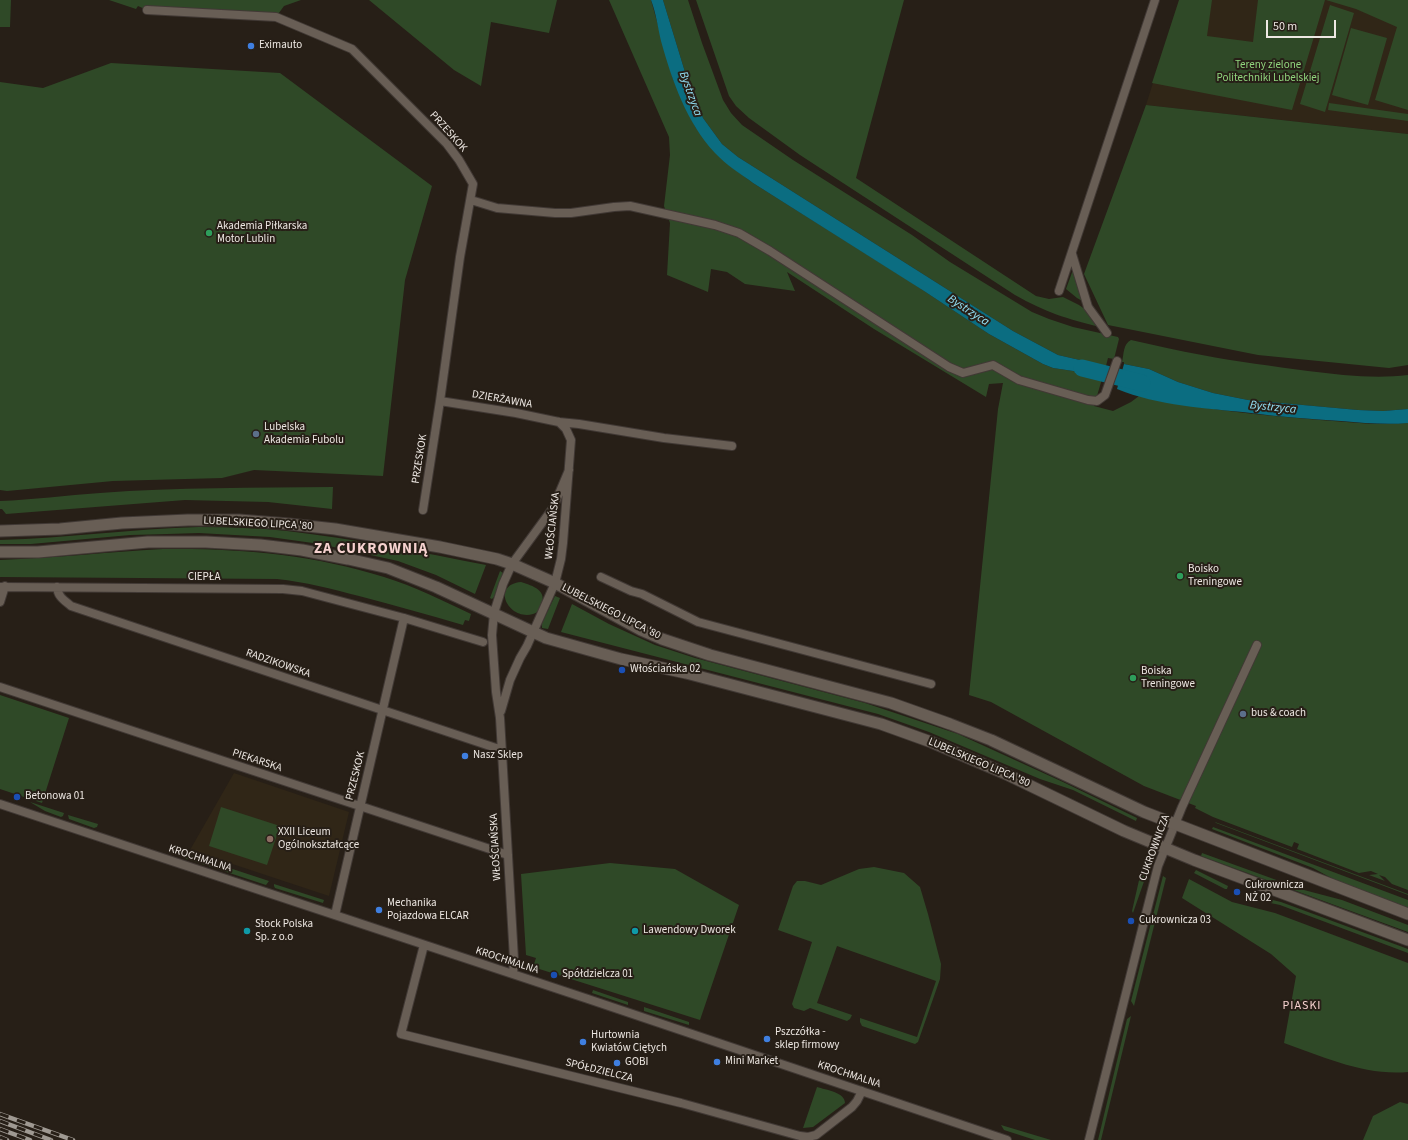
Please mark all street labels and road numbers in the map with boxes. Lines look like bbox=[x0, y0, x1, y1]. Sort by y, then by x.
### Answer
street label: PRZESKOK bbox=[426, 109, 470, 155]
street label: DZIERŻAWNA bbox=[471, 388, 533, 412]
street label: PRZESKOK bbox=[410, 433, 430, 485]
street label: WŁOŚCIAŃSKA bbox=[543, 492, 563, 560]
street label: LUBELSKIEGO LIPCA '80 bbox=[203, 515, 313, 533]
street label: CIEPŁA bbox=[188, 571, 220, 585]
street label: LUBELSKIEGO LIPCA '80 bbox=[559, 581, 663, 643]
street label: RADZIKOWSKA bbox=[244, 647, 312, 681]
street label: LUBELSKIEGO LIPCA '80 bbox=[926, 736, 1032, 790]
street label: PIEKARSKA bbox=[231, 747, 283, 775]
street label: PRZESKOK bbox=[344, 750, 368, 802]
street label: WŁOŚCIAŃSKA bbox=[488, 813, 504, 881]
street label: CUKROWNICZA bbox=[1137, 813, 1173, 883]
street label: KROCHMALNA bbox=[167, 843, 233, 875]
street label: KROCHMALNA bbox=[474, 945, 540, 977]
street label: SPÓŁDZIELCZA bbox=[564, 1056, 634, 1086]
street label: KROCHMALNA bbox=[816, 1059, 882, 1091]

